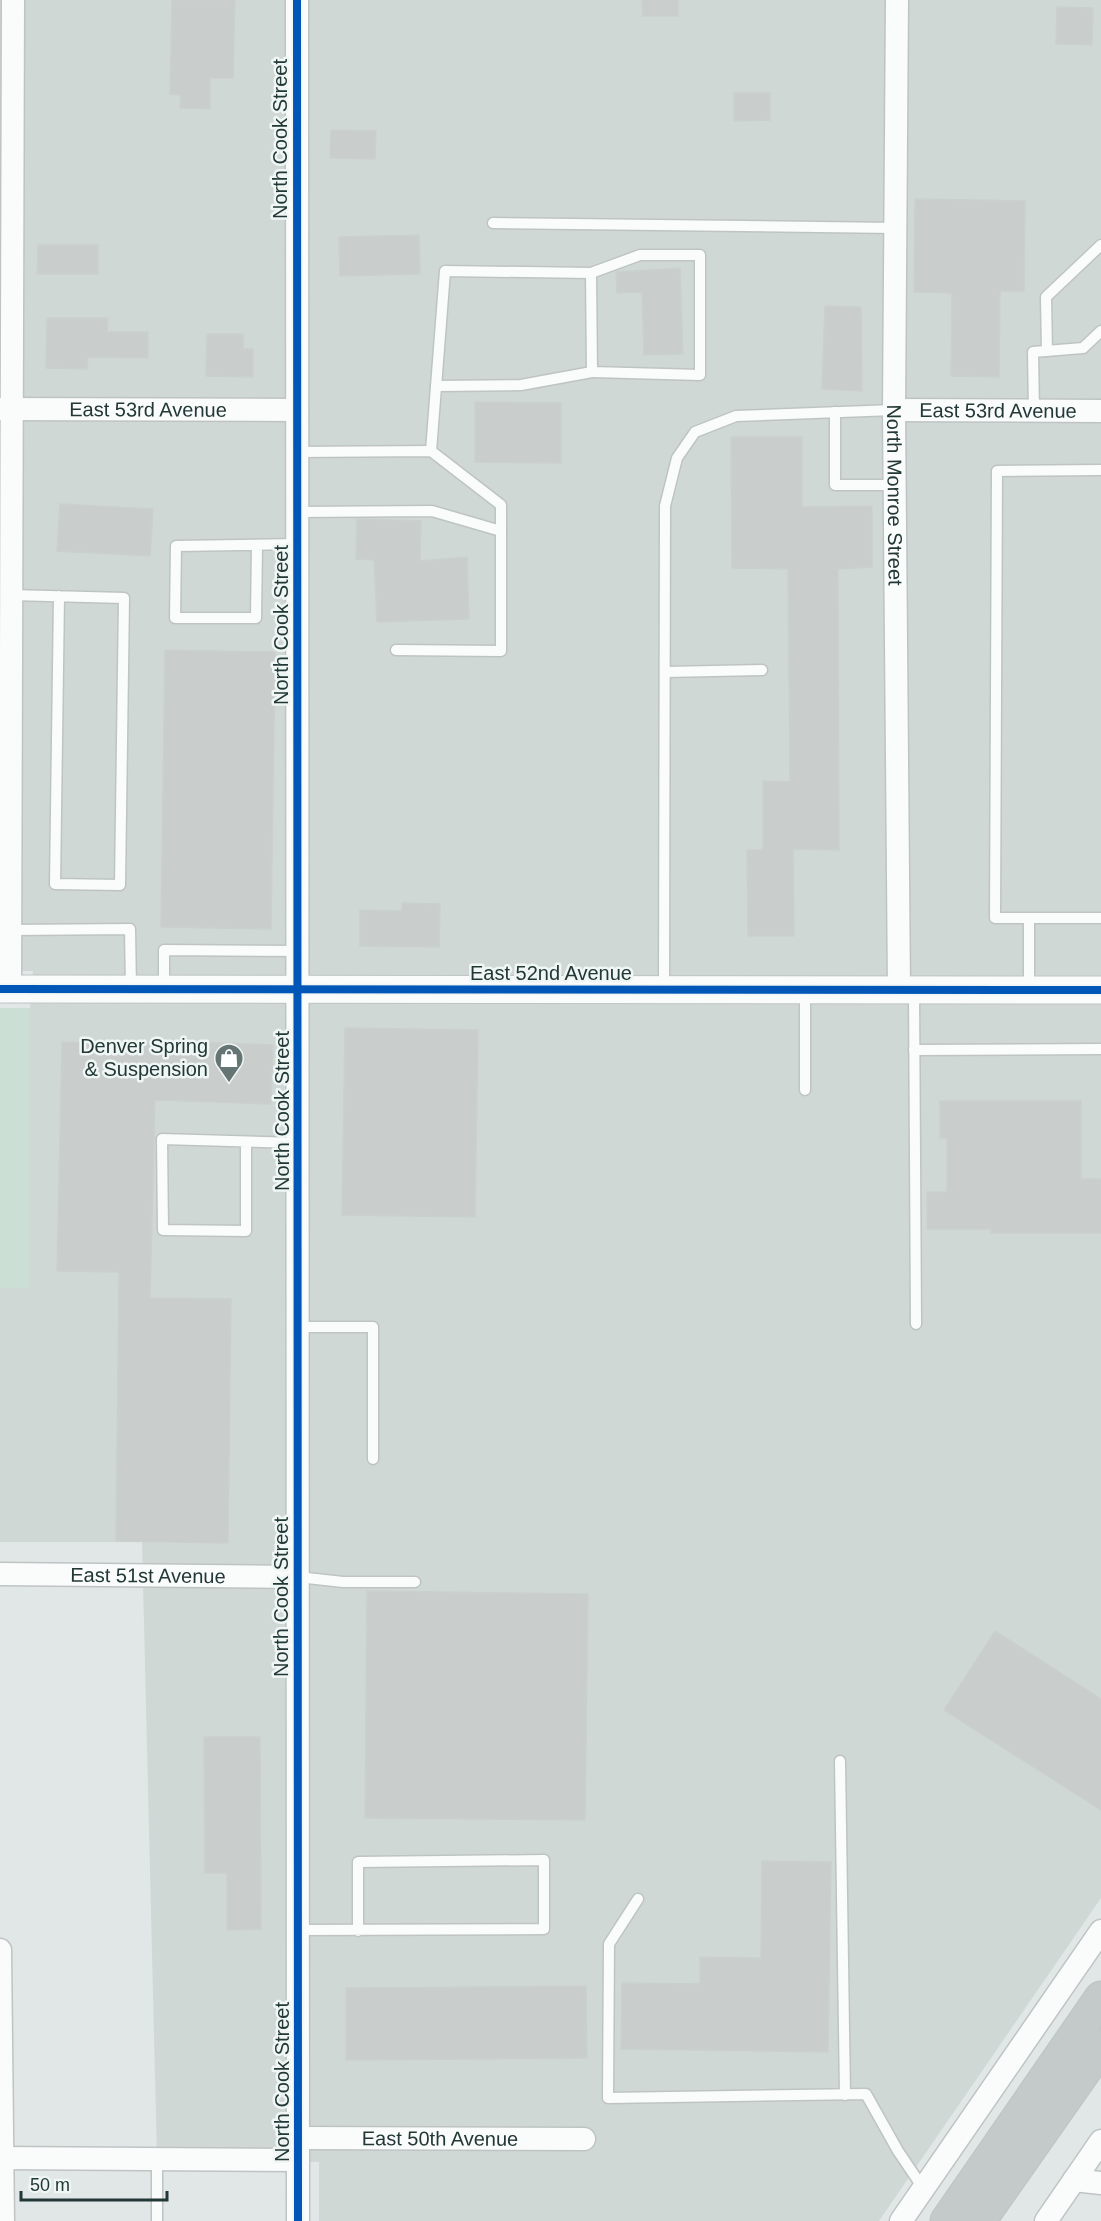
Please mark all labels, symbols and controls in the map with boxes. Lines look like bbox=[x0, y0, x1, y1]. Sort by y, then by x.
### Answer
street label: North Cook Street bbox=[269, 59, 291, 219]
street label: East 53rd Avenue bbox=[69, 398, 227, 421]
street label: East 53rd Avenue bbox=[919, 399, 1077, 422]
street label: North Monroe Street bbox=[883, 404, 907, 586]
street label: North Cook Street bbox=[270, 545, 292, 705]
street label: East 52nd Avenue bbox=[470, 962, 632, 984]
street label: North Cook Street bbox=[271, 1031, 293, 1191]
place label: Denver Spring & Suspension bbox=[80, 1035, 208, 1080]
shop icon: Denver Spring & Suspension bbox=[213, 1042, 245, 1084]
street label: North Cook Street bbox=[270, 1517, 292, 1677]
street label: East 51st Avenue bbox=[70, 1564, 226, 1587]
street label: North Cook Street bbox=[271, 2002, 293, 2162]
street label: East 50th Avenue bbox=[362, 2127, 518, 2150]
scale bar bbox=[21, 2164, 166, 2202]
text: 50 m bbox=[30, 2175, 70, 2195]

